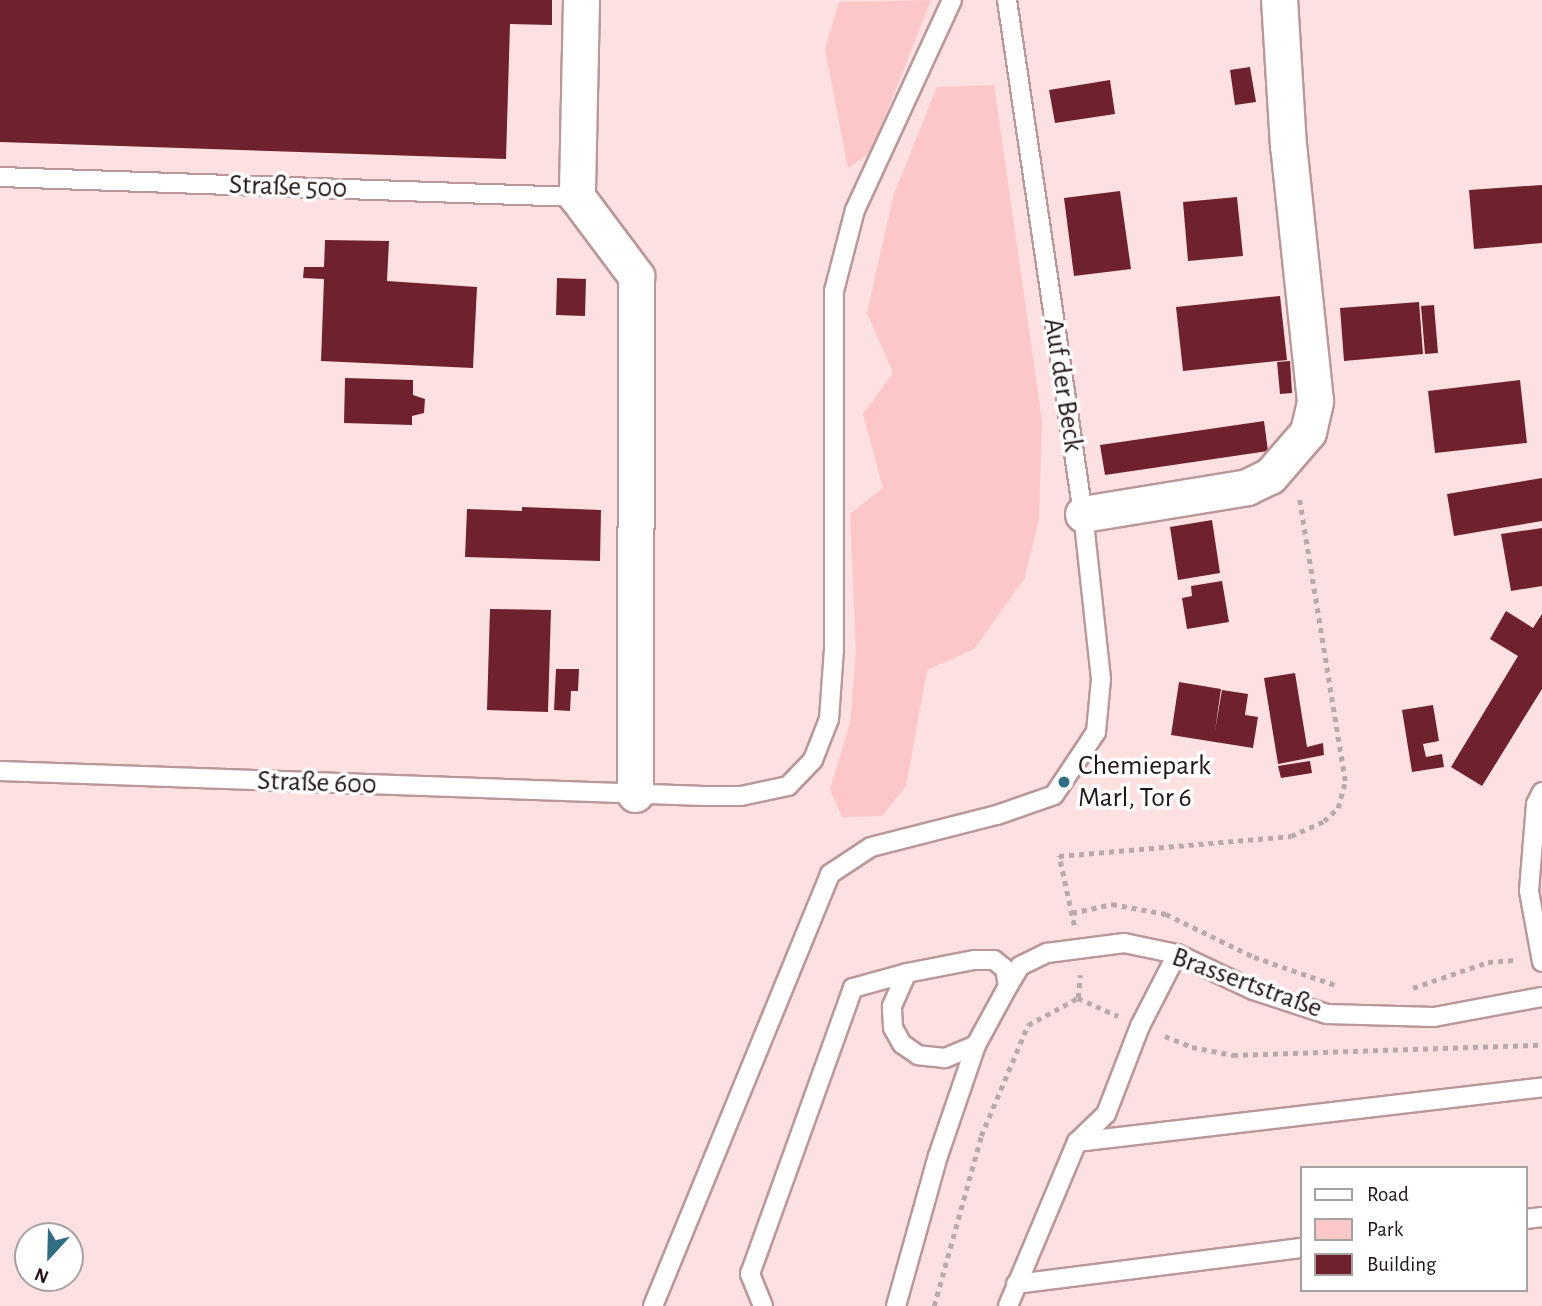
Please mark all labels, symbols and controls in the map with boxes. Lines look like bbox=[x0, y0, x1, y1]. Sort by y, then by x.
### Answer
street label: Straße 500 bbox=[228, 168, 348, 206]
street label: Auf der Beck bbox=[1036, 316, 1090, 454]
place label: Chemiepark Marl, Tor 6 bbox=[1078, 749, 1211, 815]
street label: Straße 600 bbox=[257, 764, 377, 802]
marker: Chemiepark Marl, Tor 6 bbox=[1056, 774, 1072, 790]
street label: Brassertstraße bbox=[1167, 940, 1327, 1026]
legend bbox=[1300, 1166, 1528, 1292]
text: Road bbox=[1367, 1184, 1409, 1205]
text: Park bbox=[1367, 1219, 1403, 1240]
north arrow bbox=[14, 1222, 84, 1292]
text: Building bbox=[1367, 1254, 1436, 1275]
text: N bbox=[32, 1264, 51, 1286]

